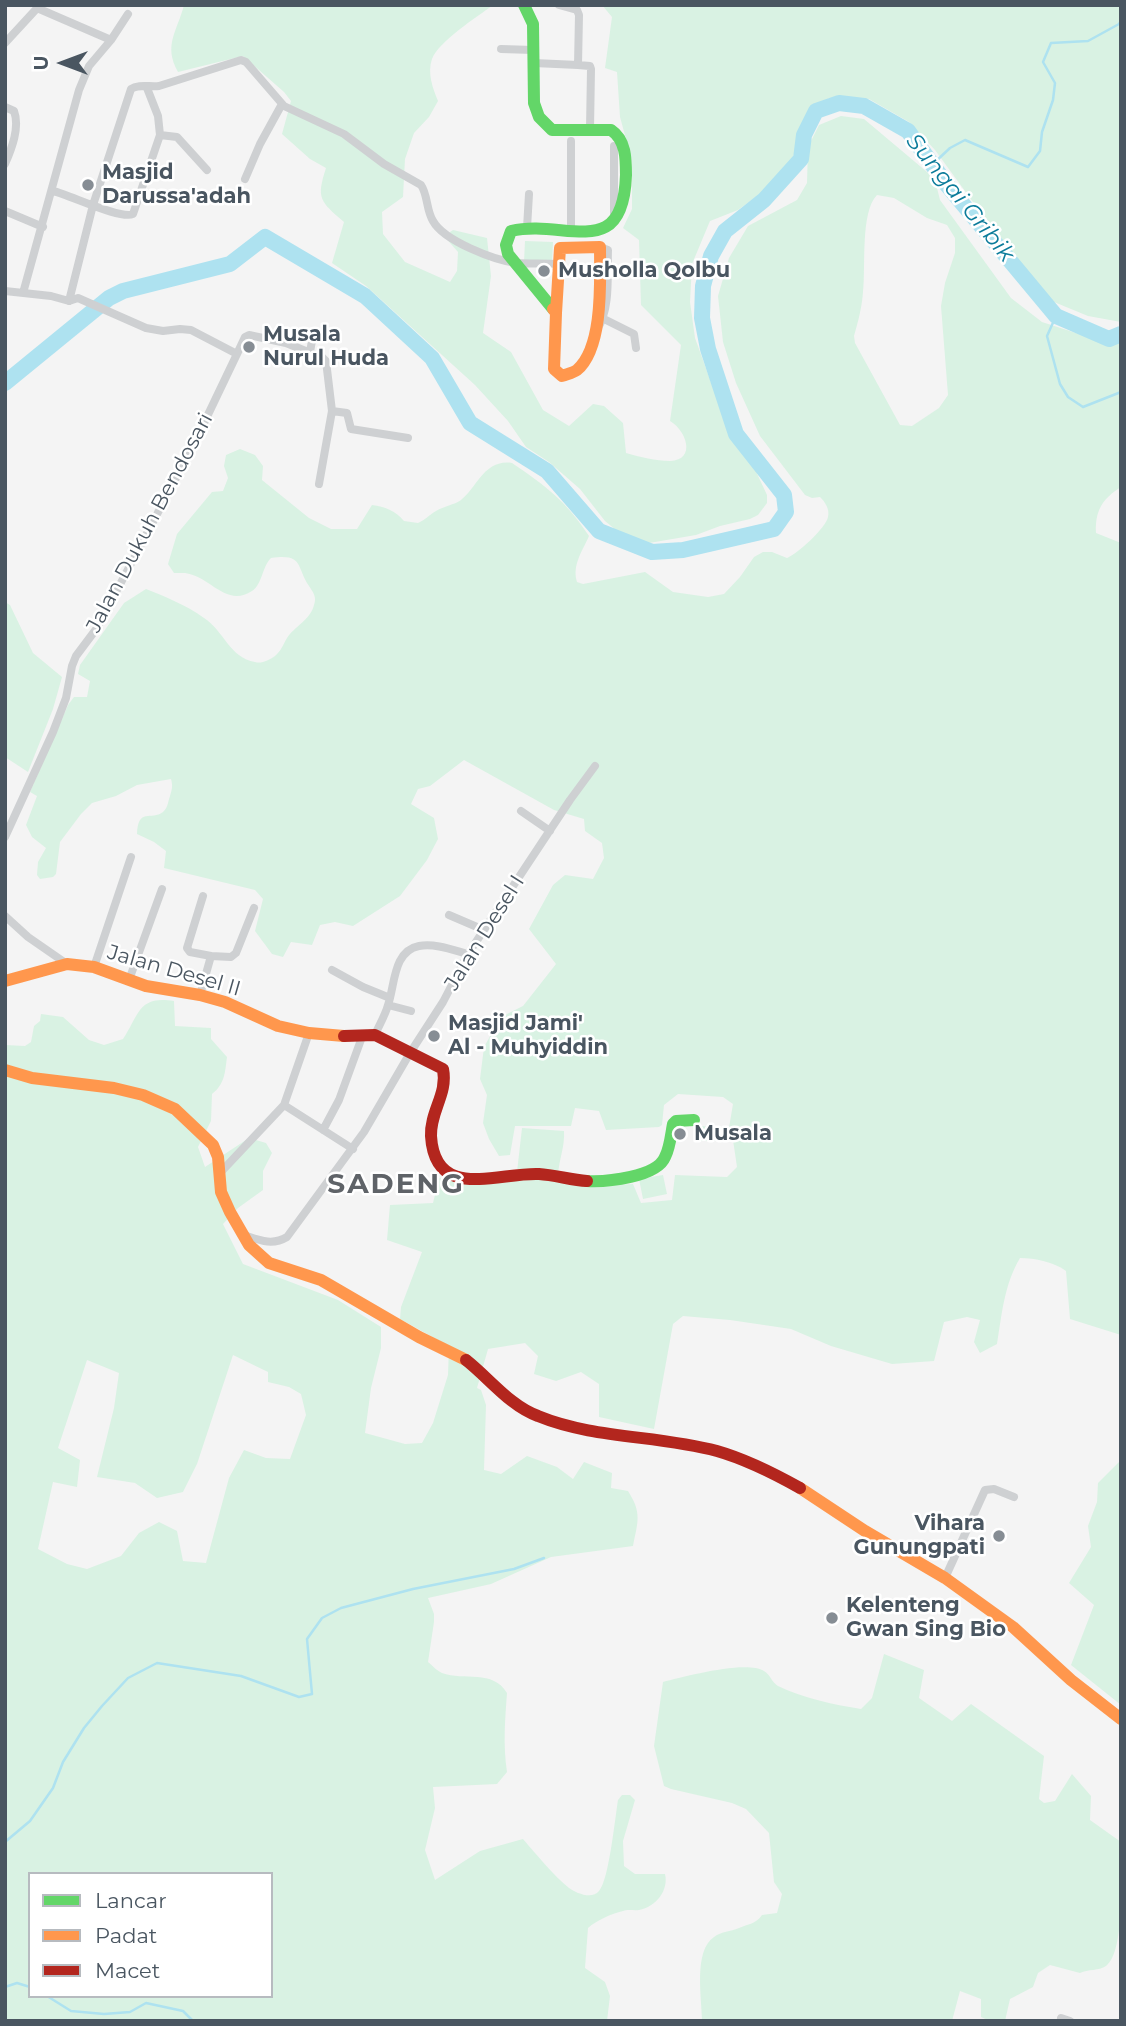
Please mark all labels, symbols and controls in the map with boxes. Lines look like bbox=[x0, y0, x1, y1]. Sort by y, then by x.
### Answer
north arrow bbox=[28, 28, 98, 98]
text: U bbox=[30, 56, 53, 71]
water label: Sungai Gribik bbox=[900, 128, 1020, 268]
place label: Masjid Darussa'adah bbox=[102, 160, 251, 210]
marker: Masjid Darussa'adah bbox=[80, 177, 96, 193]
place label: Musholla Qolbu bbox=[558, 258, 730, 284]
marker: Musholla Qolbu bbox=[536, 263, 552, 279]
place label: Musala Nurul Huda bbox=[263, 322, 389, 372]
marker: Musala Nurul Huda bbox=[241, 339, 257, 355]
street label: Jalan Dukuh Bendosari bbox=[81, 409, 219, 637]
street label: Jalan Desel I bbox=[440, 871, 530, 995]
street label: Jalan Desel II bbox=[104, 940, 244, 1002]
place label: Masjid Jami' Al - Muhyiddin bbox=[448, 1011, 608, 1061]
marker: Masjid Jami' Al - Muhyiddin bbox=[426, 1028, 442, 1044]
place label: Musala bbox=[694, 1121, 772, 1147]
marker: Musala bbox=[672, 1126, 688, 1142]
district label: SADENG bbox=[328, 1168, 464, 1202]
place label: Vihara Gunungpati bbox=[853, 1511, 985, 1561]
marker: Vihara Gunungpati bbox=[991, 1528, 1007, 1544]
place label: Kelenteng Gwan Sing Bio bbox=[846, 1593, 1006, 1643]
marker: Kelenteng Gwan Sing Bio bbox=[824, 1610, 840, 1626]
legend bbox=[28, 1872, 273, 1998]
text: Lancar bbox=[95, 1888, 167, 1913]
text: Padat bbox=[95, 1923, 157, 1948]
text: Macet bbox=[95, 1958, 160, 1983]

